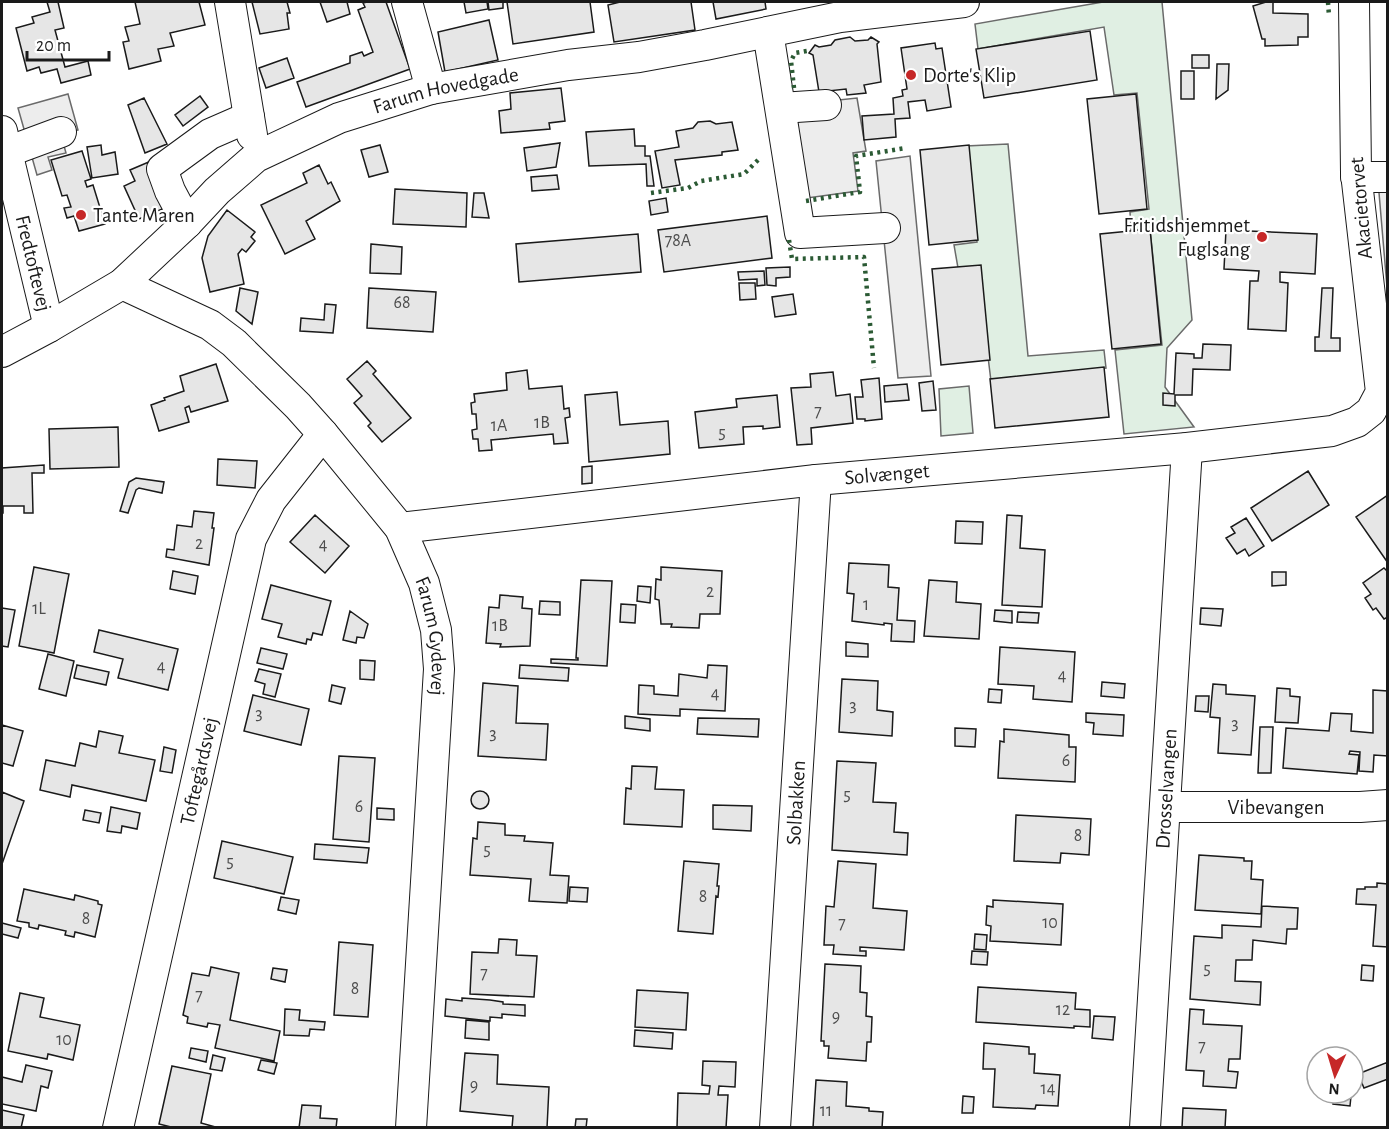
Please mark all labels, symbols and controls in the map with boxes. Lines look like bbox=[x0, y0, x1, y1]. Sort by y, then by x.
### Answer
scale bar bbox=[27, 24, 110, 62]
text: 20 m bbox=[36, 37, 71, 55]
street label: Farum Hovedgade bbox=[370, 63, 520, 117]
place label: Dorte's Klip bbox=[923, 65, 1016, 86]
marker: Dorte's Klip bbox=[904, 68, 918, 82]
street label: Akacietorvet bbox=[1346, 156, 1376, 260]
place label: Tante Maren bbox=[93, 205, 195, 226]
marker: Tante Maren bbox=[74, 208, 88, 222]
street label: Fredtoftevej bbox=[12, 213, 55, 314]
place label: Fritidshjemmet Fuglsang bbox=[1123, 215, 1251, 260]
marker: Fritidshjemmet Fuglsang bbox=[1255, 230, 1269, 244]
house number: 78A bbox=[665, 232, 692, 250]
house number: 68 bbox=[394, 294, 411, 312]
house number: 7 bbox=[814, 403, 822, 421]
house number: 1B bbox=[534, 414, 550, 432]
house number: 1A bbox=[491, 417, 508, 435]
house number: 5 bbox=[718, 424, 726, 442]
street label: Solvænget bbox=[844, 460, 931, 488]
house number: 2 bbox=[195, 535, 203, 553]
house number: 4 bbox=[319, 536, 328, 554]
street label: Farum Gydevej bbox=[412, 573, 450, 696]
house number: 2 bbox=[706, 583, 714, 601]
house number: 1 bbox=[863, 596, 869, 614]
house number: 1L bbox=[32, 600, 46, 618]
house number: 1B bbox=[492, 617, 508, 635]
house number: 4 bbox=[157, 658, 166, 676]
house number: 4 bbox=[1058, 667, 1067, 685]
house number: 4 bbox=[711, 685, 720, 703]
house number: 3 bbox=[849, 697, 857, 715]
house number: 3 bbox=[255, 705, 263, 723]
street label: Toftegårdsvej bbox=[176, 715, 221, 827]
house number: 3 bbox=[1231, 715, 1239, 733]
house number: 3 bbox=[489, 725, 497, 743]
street label: Drosselvangen bbox=[1152, 728, 1180, 850]
house number: 6 bbox=[1062, 752, 1070, 770]
street label: Solbakken bbox=[782, 760, 809, 846]
house number: 5 bbox=[843, 786, 851, 804]
street label: Vibevangen bbox=[1227, 797, 1325, 818]
house number: 6 bbox=[355, 798, 363, 816]
house number: 8 bbox=[1074, 827, 1082, 845]
house number: 5 bbox=[483, 841, 491, 859]
house number: 5 bbox=[226, 853, 234, 871]
house number: 8 bbox=[699, 888, 707, 906]
house number: 8 bbox=[82, 910, 90, 928]
house number: 10 bbox=[1042, 914, 1058, 932]
house number: 7 bbox=[838, 915, 846, 933]
house number: 5 bbox=[1203, 960, 1211, 978]
house number: 7 bbox=[480, 965, 488, 983]
house number: 8 bbox=[351, 980, 359, 998]
house number: 7 bbox=[195, 987, 203, 1005]
house number: 12 bbox=[1056, 1001, 1070, 1019]
house number: 9 bbox=[832, 1008, 840, 1026]
house number: 10 bbox=[56, 1031, 72, 1049]
house number: 7 bbox=[1198, 1038, 1206, 1056]
north arrow bbox=[1305, 1045, 1365, 1105]
house number: 9 bbox=[470, 1077, 478, 1095]
house number: 14 bbox=[1041, 1080, 1056, 1098]
text: N bbox=[1328, 1081, 1340, 1097]
house number: 11 bbox=[820, 1102, 832, 1120]

